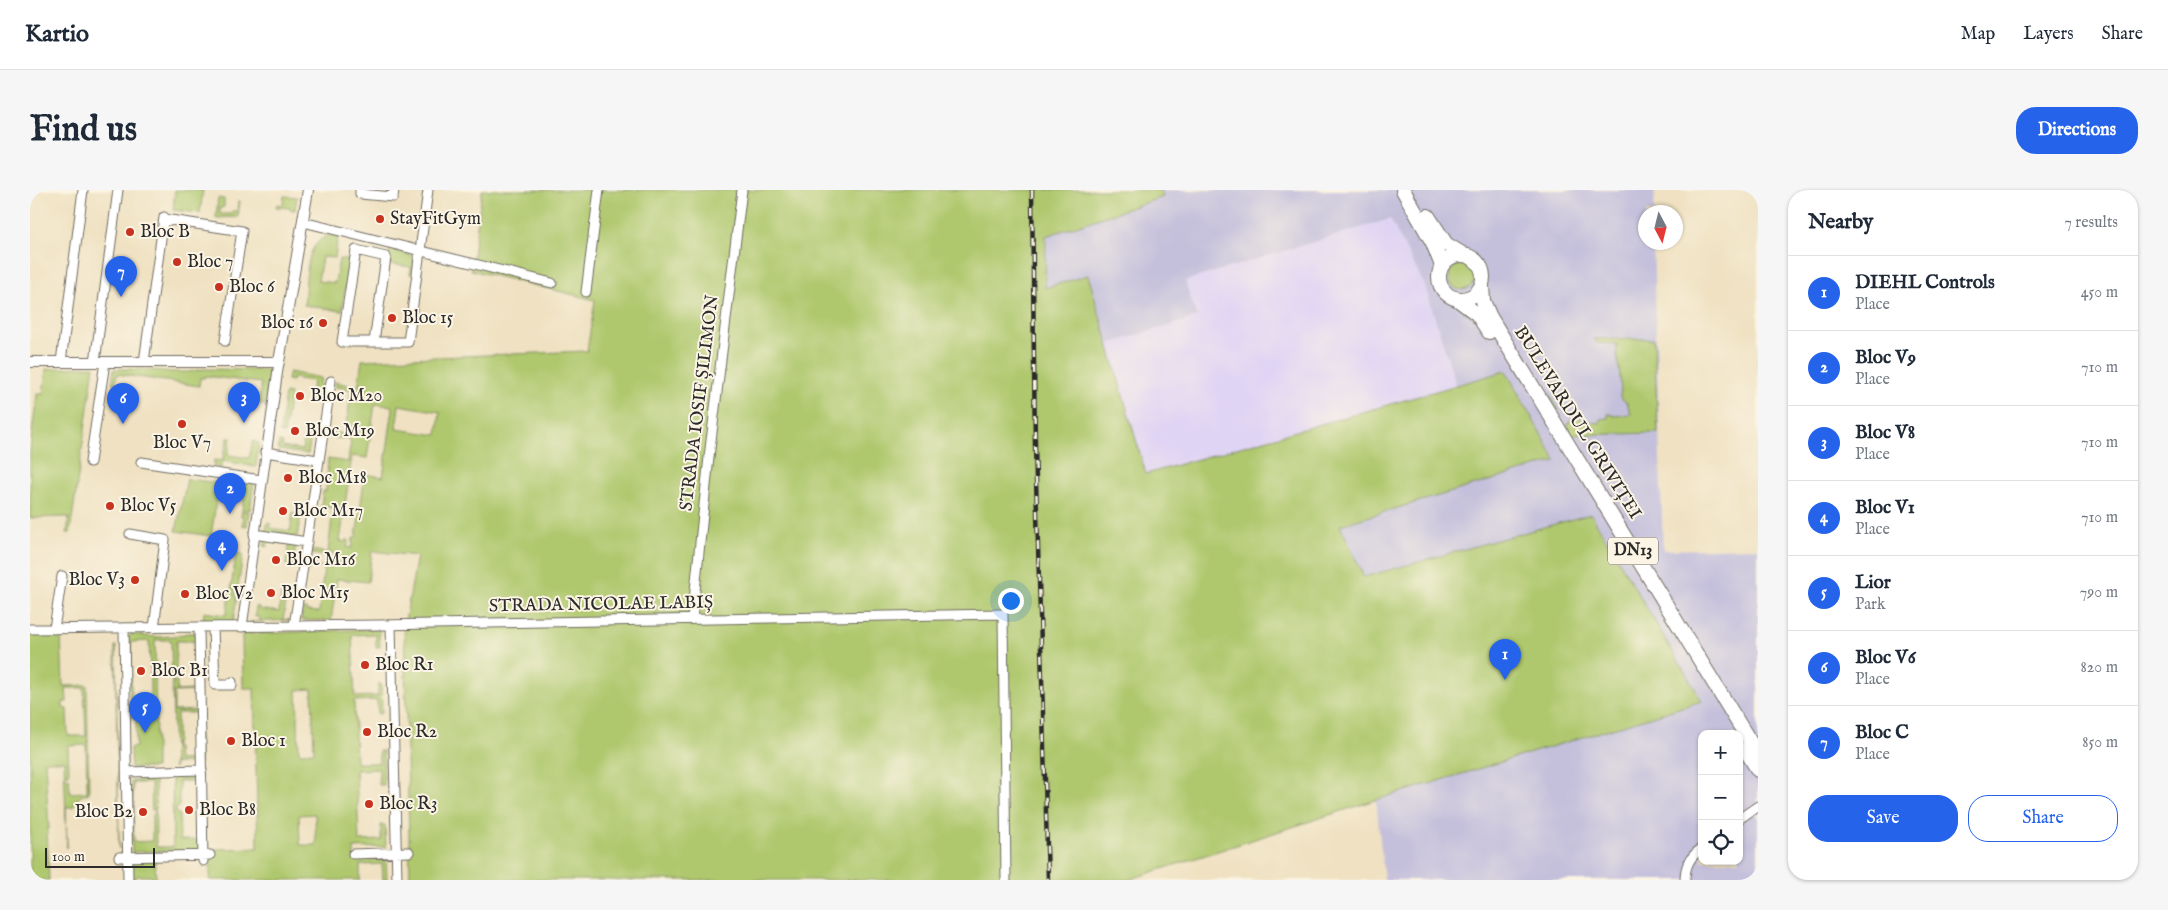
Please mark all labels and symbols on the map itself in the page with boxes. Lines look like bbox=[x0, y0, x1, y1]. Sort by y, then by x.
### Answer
north arrow bbox=[1638, 205, 1683, 250]
place label: StayFitGym bbox=[390, 208, 481, 231]
marker: StayFitGym bbox=[374, 213, 386, 225]
place label: Bloc B bbox=[140, 221, 190, 244]
marker: Bloc B bbox=[124, 226, 136, 238]
place label: Bloc 7 bbox=[187, 251, 234, 274]
pin: 7 bbox=[105, 256, 137, 297]
marker: Bloc 7 bbox=[171, 256, 183, 268]
place label: Bloc 6 bbox=[229, 276, 275, 299]
marker: Bloc 6 bbox=[213, 281, 225, 293]
street label: STRADA IOSIF ȘILIMON bbox=[675, 293, 725, 512]
place label: Bloc 15 bbox=[402, 307, 454, 330]
place label: Bloc 16 bbox=[261, 312, 313, 335]
marker: Bloc 15 bbox=[386, 312, 398, 324]
marker: Bloc 16 bbox=[317, 317, 329, 329]
street label: BULEVARDUL GRIVIȚEI bbox=[1508, 322, 1646, 524]
pin: 3 bbox=[228, 382, 260, 423]
pin: 6 bbox=[107, 383, 139, 424]
place label: Bloc M20 bbox=[310, 385, 382, 408]
marker: Bloc M20 bbox=[294, 390, 306, 402]
marker: Bloc V7 bbox=[176, 418, 188, 430]
place label: Bloc M19 bbox=[305, 420, 375, 443]
marker: Bloc M19 bbox=[289, 425, 301, 437]
place label: Bloc V7 bbox=[153, 432, 211, 455]
place label: Bloc M18 bbox=[298, 467, 367, 490]
marker: Bloc M18 bbox=[282, 472, 294, 484]
pin: 2 bbox=[214, 473, 246, 514]
place label: Bloc V5 bbox=[120, 495, 177, 518]
marker: Bloc V5 bbox=[104, 500, 116, 512]
place label: Bloc M17 bbox=[293, 500, 363, 523]
marker: Bloc M17 bbox=[277, 505, 289, 517]
pin: 4 bbox=[206, 530, 238, 571]
road number: DN13 bbox=[1608, 538, 1658, 564]
place label: Bloc M16 bbox=[286, 549, 356, 572]
marker: Bloc M16 bbox=[270, 554, 282, 566]
place label: Bloc V3 bbox=[68, 569, 125, 592]
marker: Bloc V3 bbox=[129, 574, 141, 586]
place label: Bloc M15 bbox=[281, 582, 350, 605]
place label: Bloc V2 bbox=[195, 583, 253, 606]
marker: Bloc M15 bbox=[265, 587, 277, 599]
marker: Bloc V2 bbox=[179, 588, 191, 600]
your location bbox=[998, 588, 1024, 614]
street label: STRADA NICOLAE LABIȘ bbox=[489, 592, 713, 618]
pin: 1 bbox=[1489, 639, 1521, 680]
place label: Bloc R1 bbox=[375, 654, 433, 677]
marker: Bloc R1 bbox=[359, 659, 371, 671]
place label: Bloc B1 bbox=[151, 660, 208, 683]
marker: Bloc B1 bbox=[135, 665, 147, 677]
pin: 5 bbox=[129, 692, 161, 733]
place label: Bloc R2 bbox=[377, 721, 437, 744]
marker: Bloc R2 bbox=[361, 726, 373, 738]
place label: Bloc 1 bbox=[241, 730, 286, 753]
marker: Bloc 1 bbox=[225, 735, 237, 747]
place label: Bloc R3 bbox=[379, 793, 437, 816]
marker: Bloc R3 bbox=[363, 798, 375, 810]
place label: Bloc B8 bbox=[199, 799, 256, 822]
place label: Bloc B2 bbox=[75, 801, 133, 824]
marker: Bloc B8 bbox=[183, 804, 195, 816]
marker: Bloc B2 bbox=[137, 806, 149, 818]
scale bar bbox=[45, 845, 155, 868]

